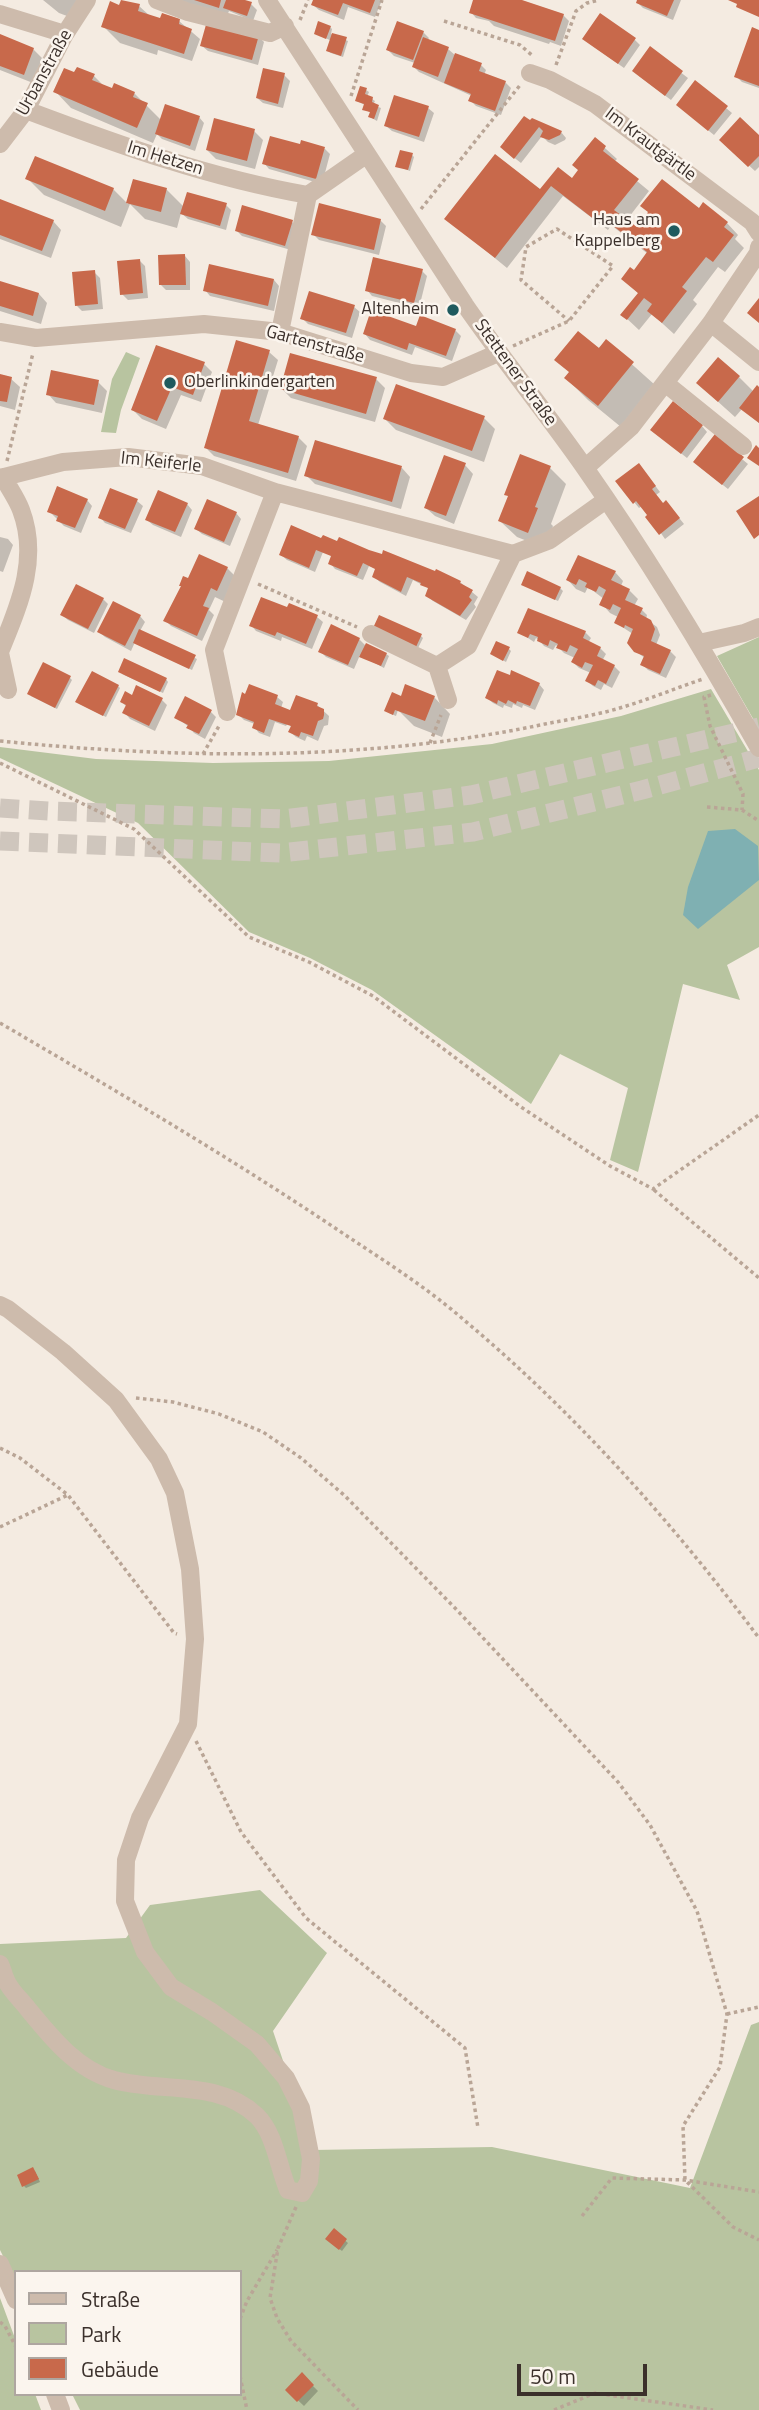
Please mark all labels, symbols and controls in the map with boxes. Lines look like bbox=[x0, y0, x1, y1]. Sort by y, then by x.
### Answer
street label: Urbanstraße bbox=[12, 26, 78, 120]
street label: Im Krautgärtle bbox=[600, 104, 700, 186]
street label: Im Hetzen bbox=[125, 137, 205, 181]
place label: Haus am Kappelberg bbox=[575, 210, 660, 252]
marker: Haus am Kappelberg bbox=[666, 223, 682, 239]
place label: Altenheim bbox=[361, 299, 439, 321]
marker: Altenheim bbox=[445, 302, 461, 318]
street label: Stettener Straße bbox=[469, 316, 561, 430]
street label: Gartenstraße bbox=[264, 322, 366, 368]
place label: Oberlinkindergarten bbox=[184, 372, 335, 394]
marker: Oberlinkindergarten bbox=[162, 375, 178, 391]
street label: Im Keiferle bbox=[120, 448, 202, 478]
legend bbox=[14, 2270, 242, 2396]
text: Straße bbox=[81, 2283, 140, 2315]
text: Park bbox=[81, 2318, 121, 2350]
scale bar bbox=[521, 2350, 650, 2394]
text: Gebäude bbox=[81, 2353, 159, 2385]
text: 50 m bbox=[530, 2360, 576, 2392]

